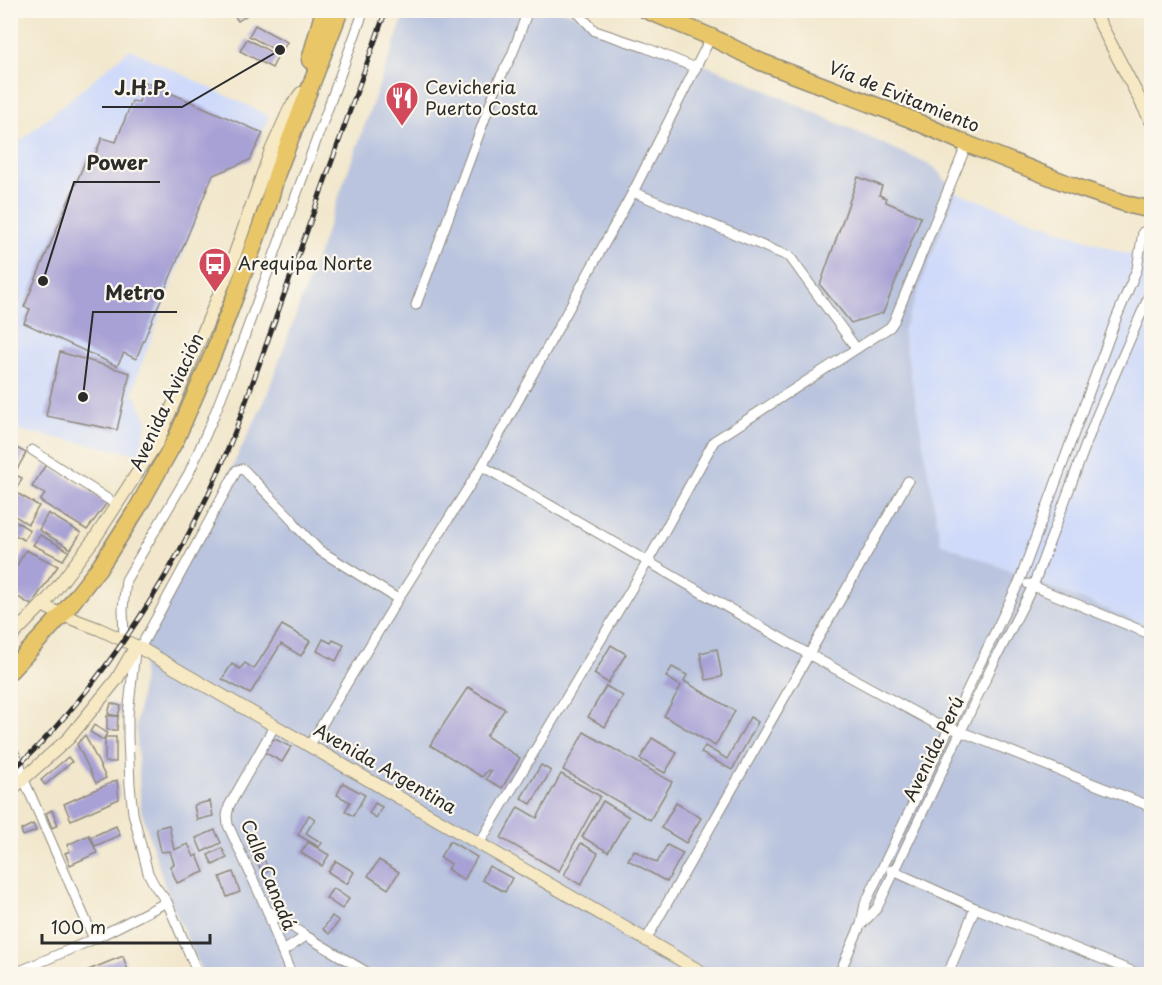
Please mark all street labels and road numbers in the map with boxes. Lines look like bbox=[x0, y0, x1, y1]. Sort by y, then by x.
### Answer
street label: Vía de Evitamiento bbox=[825, 53, 984, 138]
street label: Avenida Aviación bbox=[122, 328, 209, 475]
street label: Avenida Perú bbox=[895, 691, 970, 806]
street label: Avenida Argentina bbox=[309, 716, 463, 820]
street label: Calle Canadá bbox=[235, 815, 304, 935]

